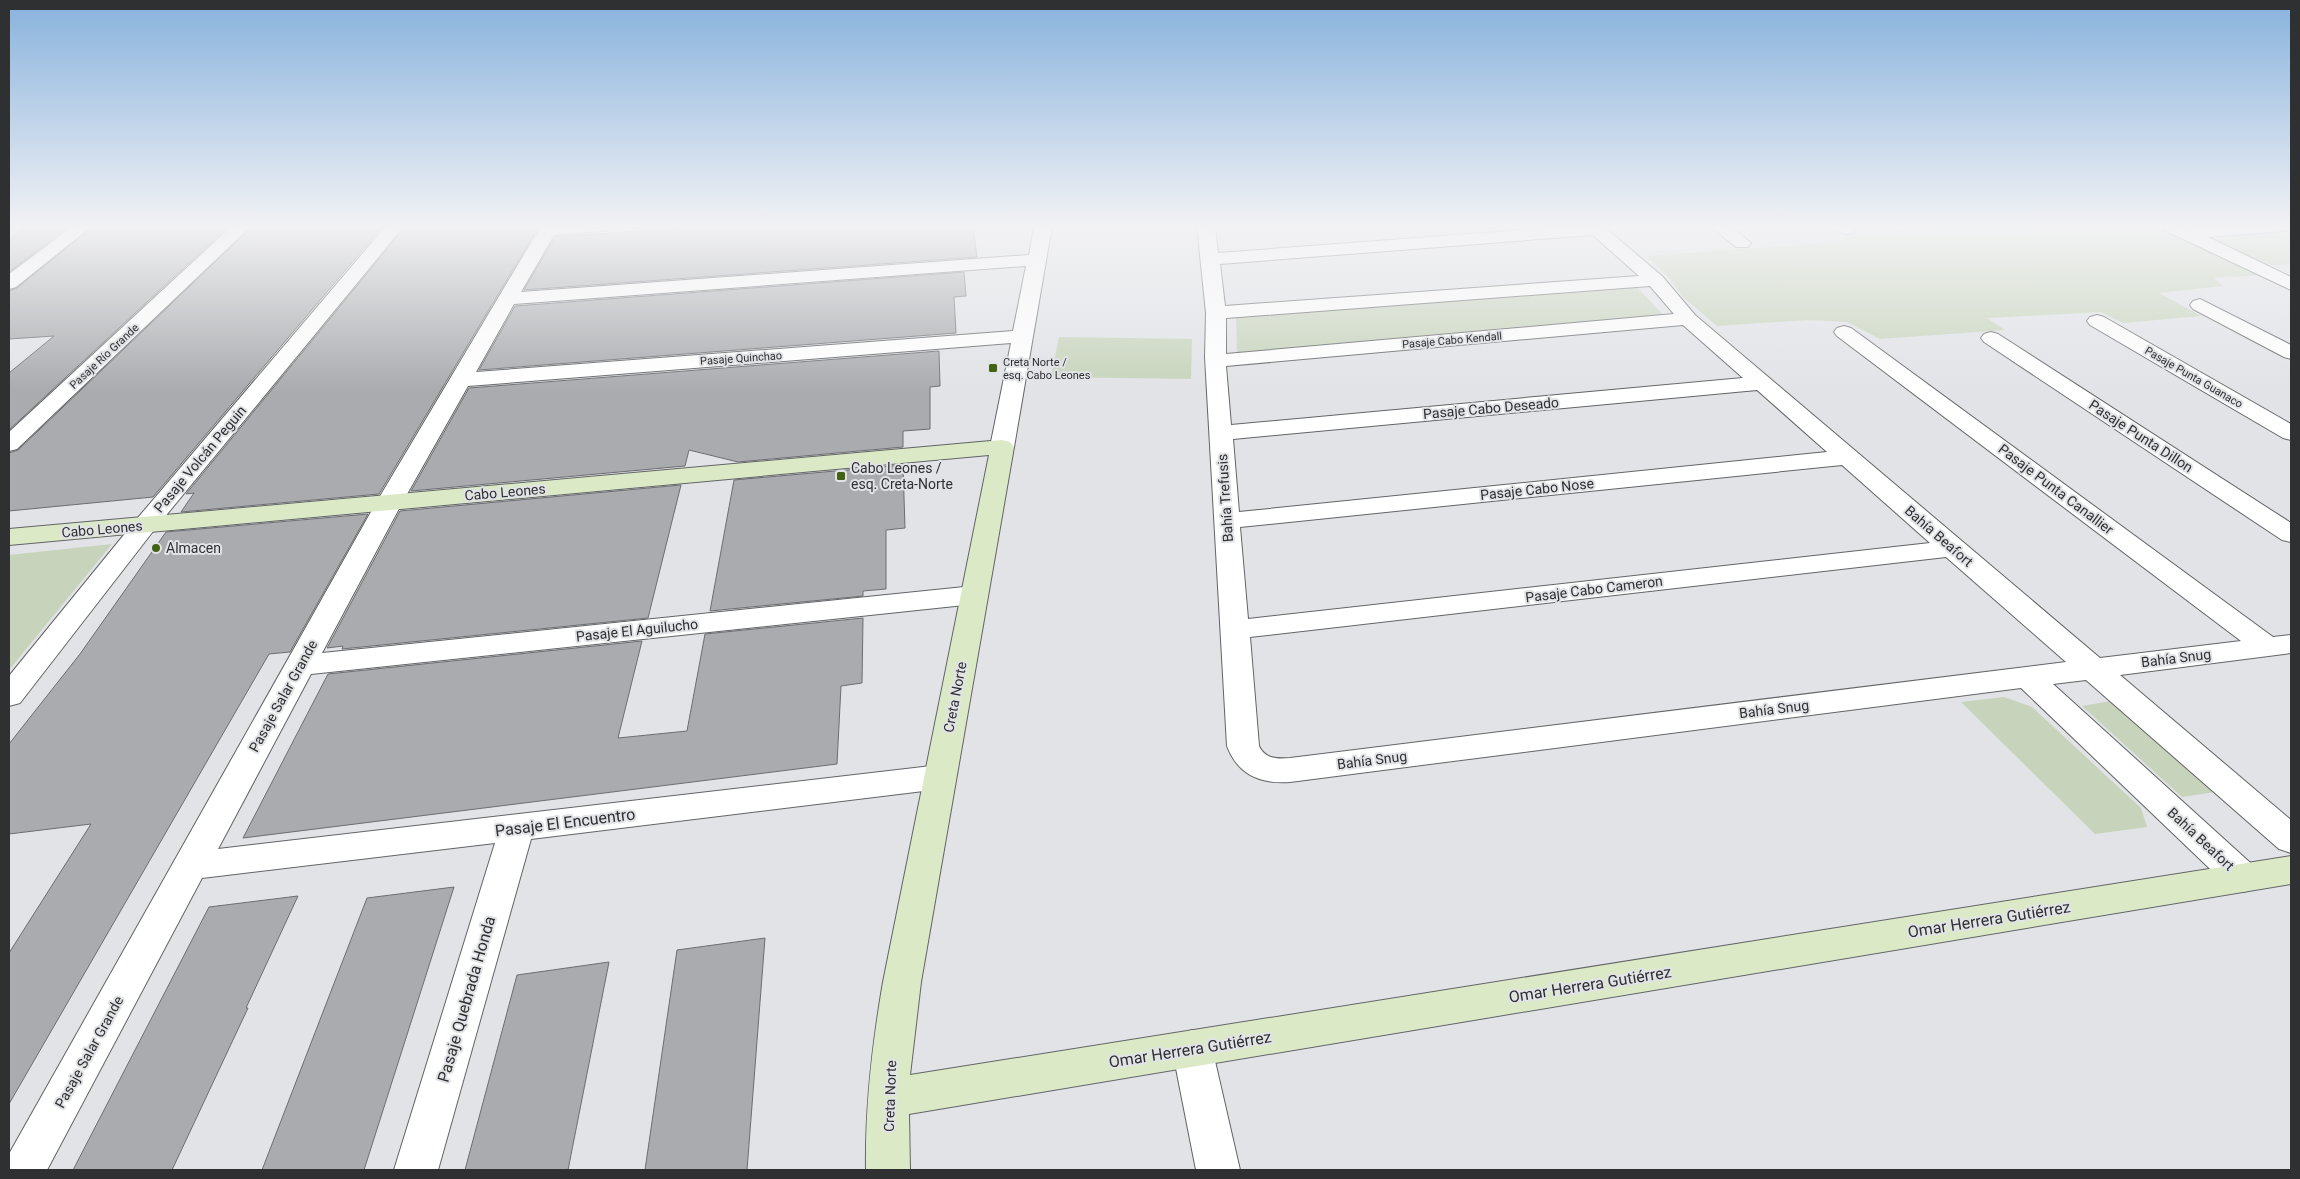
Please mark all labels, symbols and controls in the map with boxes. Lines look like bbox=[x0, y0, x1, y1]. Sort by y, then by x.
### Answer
street label: Pasaje Río Grande bbox=[67, 321, 142, 392]
street label: Pasaje Cabo Kendall bbox=[1402, 330, 1503, 351]
street label: Pasaje Punta Guanaco bbox=[2143, 344, 2245, 411]
street label: Pasaje Quinchao bbox=[700, 349, 782, 368]
place label: Creta Norte / esq. Cabo Leones bbox=[1003, 356, 1091, 382]
marker: Creta Norte / esq. Cabo Leones bbox=[987, 362, 999, 374]
street label: Pasaje Cabo Deseado bbox=[1422, 394, 1560, 422]
street label: Pasaje Punta Dillon bbox=[2086, 396, 2196, 476]
street label: Pasaje Volcán Peguin bbox=[151, 402, 249, 516]
street label: Pasaje Punta Canallier bbox=[1995, 441, 2117, 538]
street label: Bahía Trefusis bbox=[1214, 453, 1236, 543]
place label: Cabo Leones / esq. Creta-Norte bbox=[851, 460, 953, 492]
marker: Cabo Leones / esq. Creta-Norte bbox=[835, 470, 847, 482]
street label: Pasaje Cabo Nose bbox=[1479, 475, 1595, 503]
street label: Cabo Leones bbox=[464, 480, 546, 504]
street label: Bahía Beafort bbox=[1902, 502, 1977, 570]
street label: Cabo Leones bbox=[61, 517, 143, 541]
place label: Almacen bbox=[166, 540, 221, 556]
marker: Almacen bbox=[150, 542, 162, 554]
street label: Pasaje Cabo Cameron bbox=[1524, 573, 1664, 605]
street label: Pasaje El Aguilucho bbox=[575, 616, 699, 644]
street label: Pasaje Salar Grande bbox=[246, 637, 320, 755]
street label: Bahía Snug bbox=[2140, 646, 2212, 670]
street label: Creta Norte bbox=[940, 660, 970, 734]
street label: Bahía Snug bbox=[1738, 697, 1810, 721]
street label: Bahía Snug bbox=[1336, 748, 1408, 772]
street label: Pasaje El Encuentro bbox=[494, 804, 636, 841]
street label: Bahía Beafort bbox=[2165, 804, 2238, 874]
street label: Omar Herrera Gutiérrez bbox=[1906, 897, 2072, 942]
street label: Pasaje Quebrada Honda bbox=[434, 914, 499, 1084]
street label: Omar Herrera Gutiérrez bbox=[1507, 962, 1673, 1007]
street label: Pasaje Salar Grande bbox=[52, 993, 126, 1111]
street label: Omar Herrera Gutiérrez bbox=[1107, 1027, 1273, 1072]
street label: Creta Norte bbox=[881, 1060, 899, 1132]

